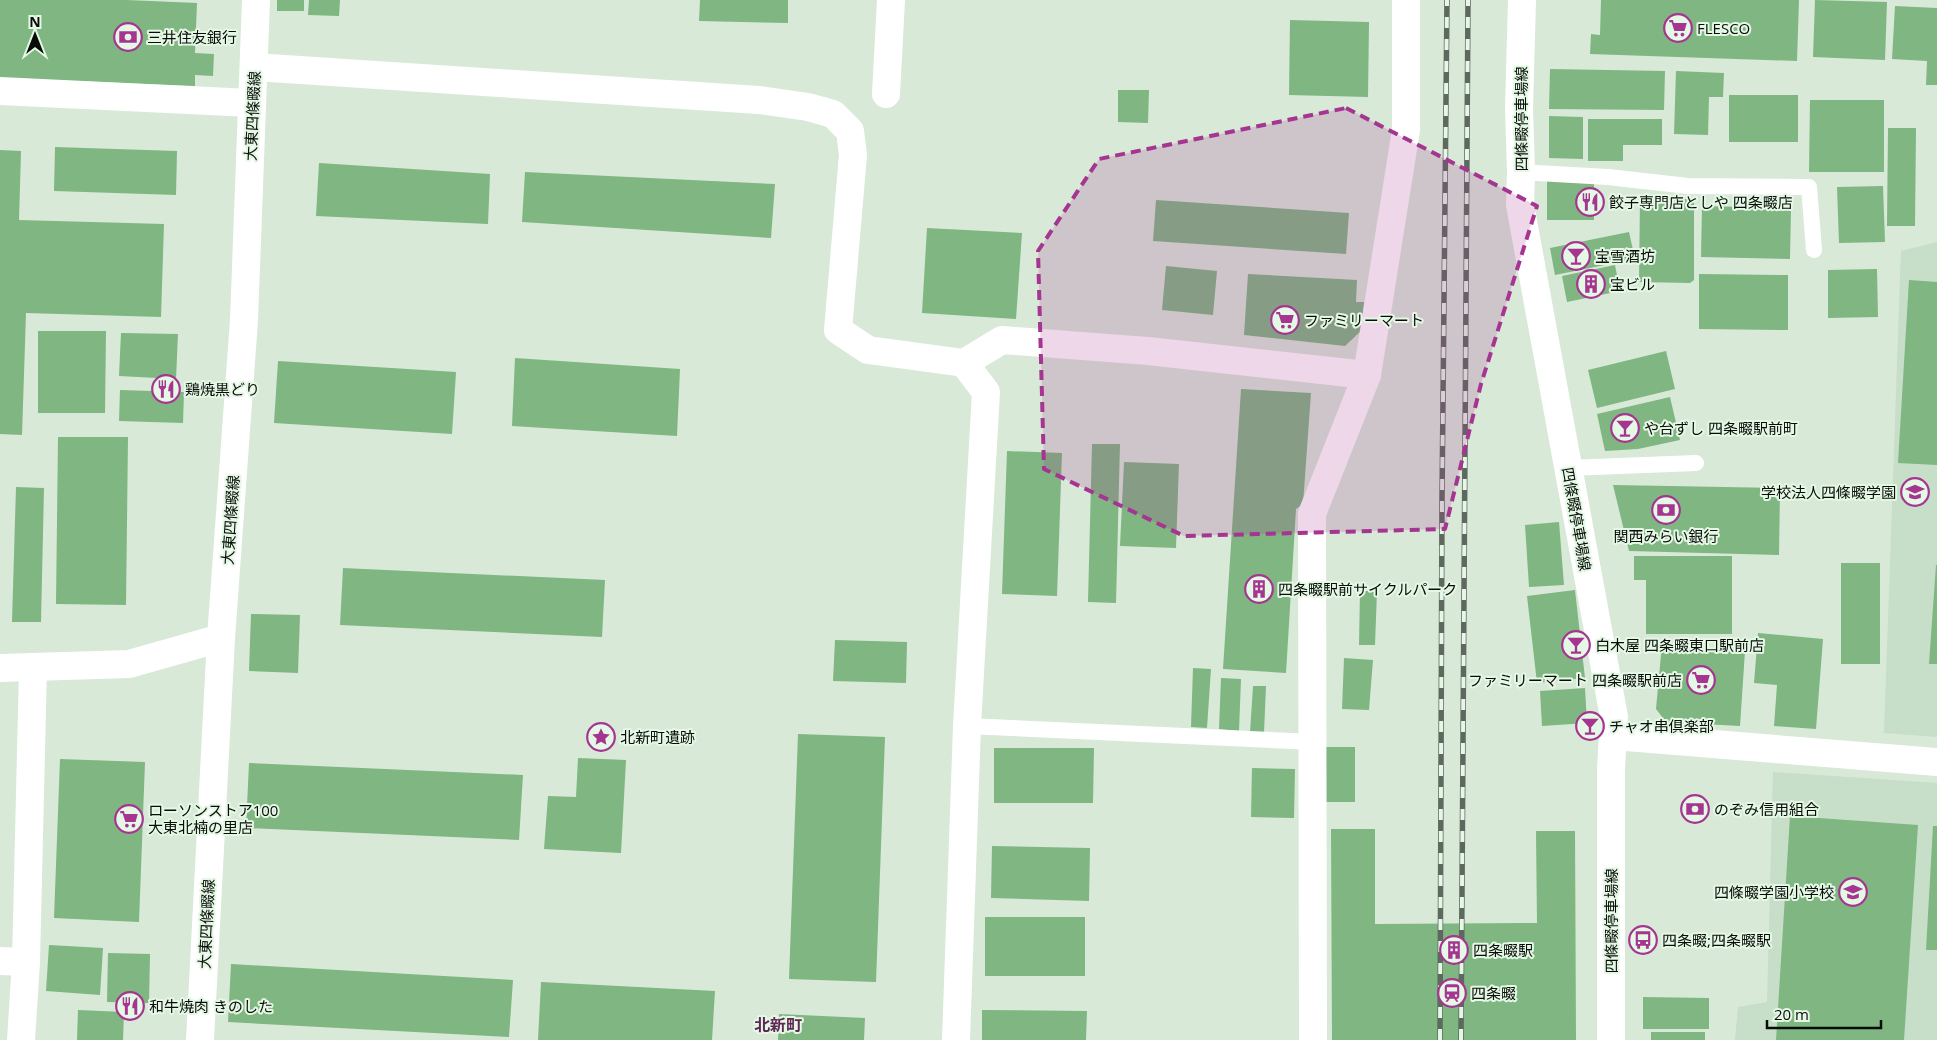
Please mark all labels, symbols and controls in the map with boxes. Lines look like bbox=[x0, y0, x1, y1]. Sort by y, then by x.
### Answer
north arrow bbox=[10, 10, 60, 60]
text: N bbox=[29, 12, 41, 31]
supermarket icon: FLESCO bbox=[1663, 13, 1693, 43]
place label: FLESCO bbox=[1697, 18, 1750, 38]
bank icon: 三井住友銀行 bbox=[113, 22, 143, 52]
place label: 三井住友銀行 bbox=[147, 27, 237, 47]
street label: 四條畷停車場線 bbox=[1511, 66, 1531, 172]
street label: 大東四條畷線 bbox=[240, 71, 264, 161]
restaurant icon: 餃子専門店としや 四条畷店 bbox=[1575, 187, 1605, 217]
place label: 餃子専門店としや 四条畷店 bbox=[1609, 192, 1793, 212]
bar icon: 宝雪酒坊 bbox=[1561, 241, 1591, 271]
place label: 宝雪酒坊 bbox=[1595, 246, 1655, 266]
building icon: 宝ビル bbox=[1576, 269, 1606, 299]
place label: 宝ビル bbox=[1610, 274, 1655, 294]
supermarket icon: ファミリーマート bbox=[1270, 305, 1300, 335]
place label: ファミリーマート bbox=[1304, 310, 1424, 330]
restaurant icon: 鶏焼黒どり bbox=[151, 374, 181, 404]
place label: 鶏焼黒どり bbox=[185, 379, 260, 399]
bar icon: や台ずし 四条畷駅前町 bbox=[1610, 413, 1640, 443]
place label: や台ずし 四条畷駅前町 bbox=[1644, 418, 1798, 438]
street label: 四條畷停車場線 bbox=[1558, 466, 1596, 572]
street label: 大東四條畷線 bbox=[217, 474, 243, 566]
school or university icon: 学校法人四條畷学園 bbox=[1900, 477, 1930, 507]
place label: 学校法人四條畷学園 bbox=[1761, 482, 1896, 502]
bank icon: 関西みらい銀行 bbox=[1651, 495, 1681, 525]
place label: 関西みらい銀行 bbox=[1613, 526, 1719, 546]
building icon: 四条畷駅前サイクルパーク bbox=[1244, 574, 1274, 604]
place label: 四条畷駅前サイクルパーク bbox=[1278, 579, 1457, 599]
bar icon: 白木屋 四条畷東口駅前店 bbox=[1561, 630, 1591, 660]
place label: 白木屋 四条畷東口駅前店 bbox=[1595, 635, 1764, 655]
supermarket icon: ファミリーマート 四条畷駅前店 bbox=[1686, 665, 1716, 695]
place label: ファミリーマート 四条畷駅前店 bbox=[1468, 670, 1682, 690]
bar icon: チャオ串倶楽部 bbox=[1575, 711, 1605, 741]
place label: チャオ串倶楽部 bbox=[1609, 716, 1714, 736]
place icon: 北新町遺跡 bbox=[586, 722, 616, 752]
place label: 北新町遺跡 bbox=[620, 727, 695, 747]
bank icon: のぞみ信用組合 bbox=[1680, 794, 1710, 824]
place label: のぞみ信用組合 bbox=[1714, 799, 1819, 819]
place label: ローソンストア100 大東北楠の里店 bbox=[148, 800, 278, 837]
supermarket icon: ローソンストア100 大東北楠の里店 bbox=[114, 804, 144, 834]
street label: 四條畷停車場線 bbox=[1601, 868, 1621, 974]
school or university icon: 四條畷学園小学校 bbox=[1838, 877, 1868, 907]
street label: 大東四條畷線 bbox=[194, 879, 218, 969]
place label: 四條畷学園小学校 bbox=[1714, 882, 1834, 902]
bus stop icon: 四条畷;四条畷駅 bbox=[1628, 925, 1658, 955]
place label: 四条畷;四条畷駅 bbox=[1662, 930, 1771, 950]
building icon: 四条畷駅 bbox=[1439, 935, 1469, 965]
place label: 四条畷駅 bbox=[1473, 940, 1533, 960]
station icon: 四条畷 bbox=[1437, 978, 1467, 1008]
place label: 四条畷 bbox=[1471, 983, 1516, 1003]
restaurant icon: 和牛焼肉 きのした bbox=[115, 991, 145, 1021]
place label: 和牛焼肉 きのした bbox=[149, 996, 273, 1016]
scale bar bbox=[1767, 998, 1881, 1030]
text: 20 m bbox=[1774, 1004, 1809, 1024]
district label: 北新町 bbox=[754, 1014, 802, 1036]

